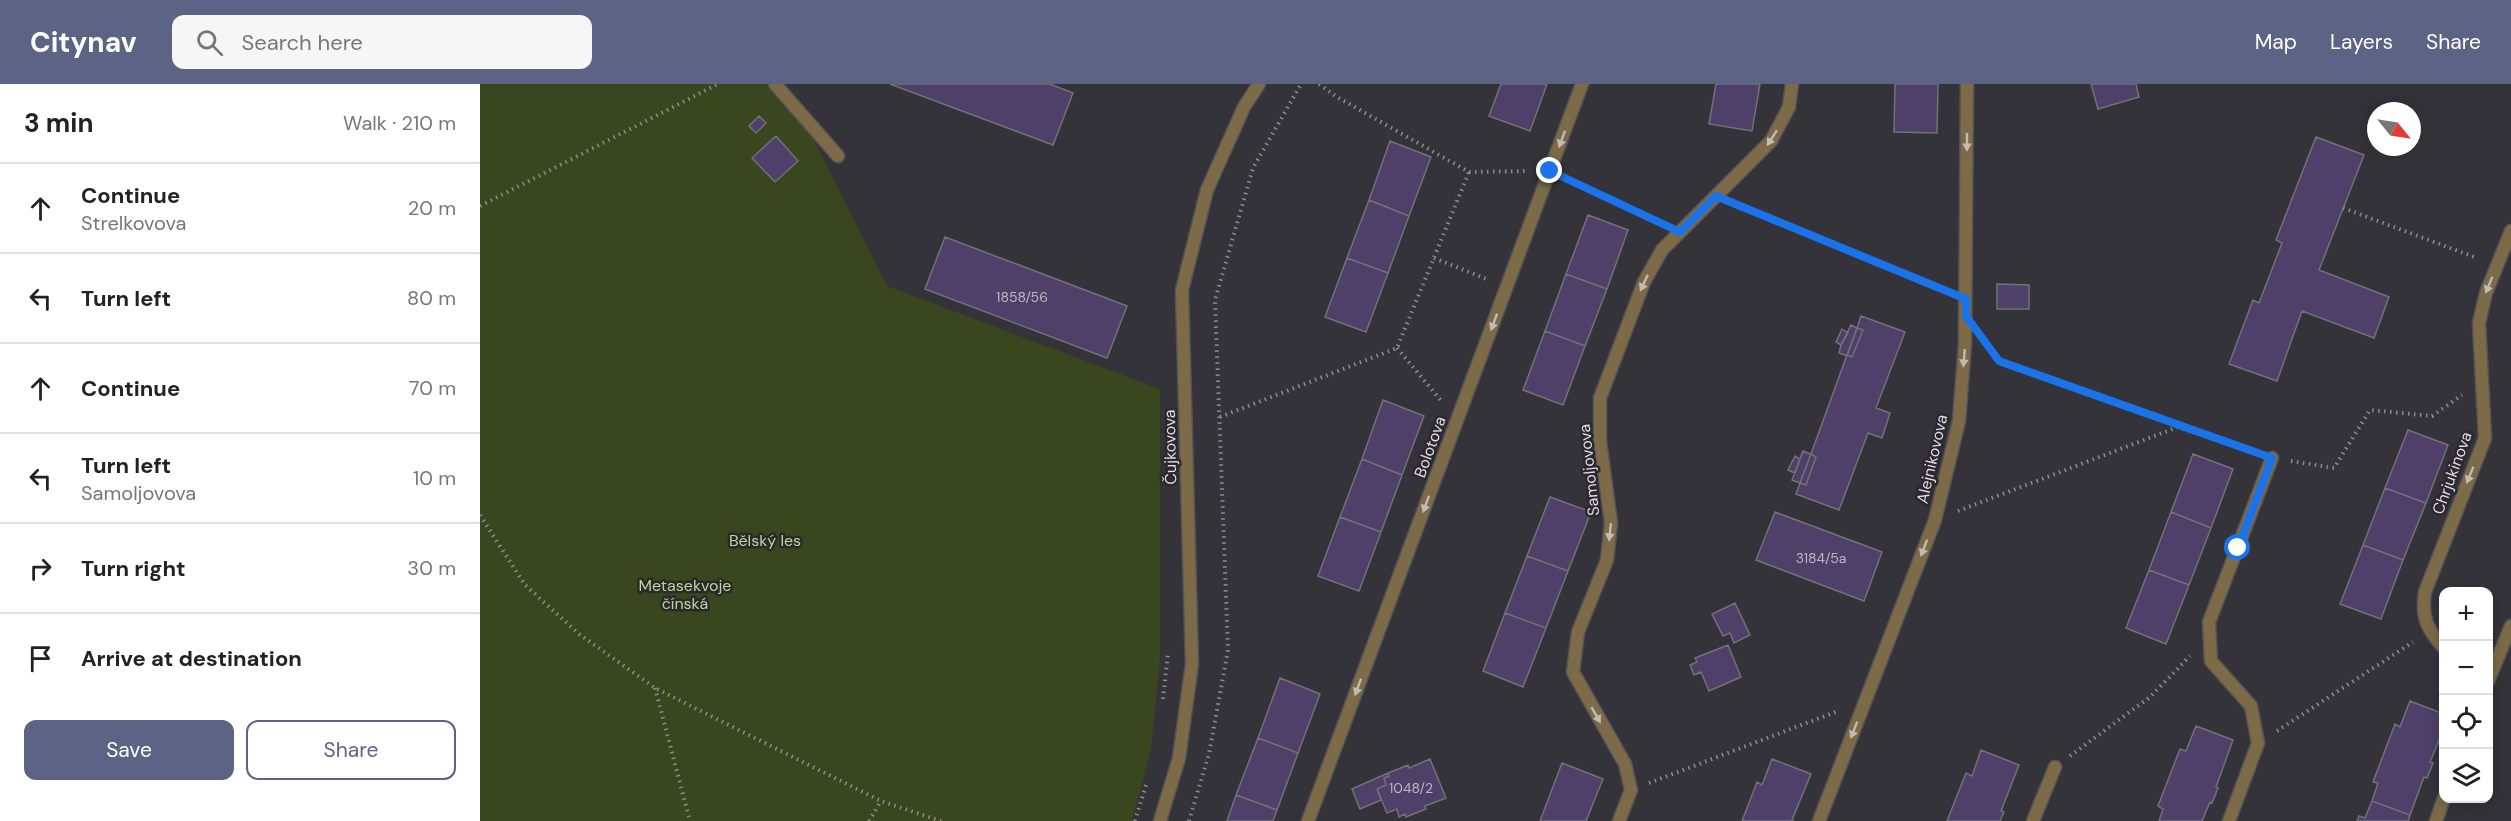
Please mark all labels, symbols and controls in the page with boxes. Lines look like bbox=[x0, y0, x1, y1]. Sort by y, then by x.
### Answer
search box bbox=[172, 15, 592, 69]
text: Citynav bbox=[30, 24, 136, 61]
icon: search bbox=[193, 26, 226, 59]
text: Search here bbox=[241, 28, 363, 57]
text: Map bbox=[2255, 28, 2297, 56]
text: Layers bbox=[2330, 28, 2393, 56]
text: Share bbox=[2426, 28, 2481, 56]
north arrow bbox=[2367, 102, 2421, 156]
text: 3 min bbox=[24, 106, 93, 140]
text: Walk · 210 m bbox=[343, 110, 456, 136]
one-way arrow bbox=[1766, 129, 1777, 146]
one-way arrow bbox=[1557, 130, 1566, 148]
one-way arrow bbox=[1962, 133, 1972, 152]
route end bbox=[1536, 157, 1562, 183]
text: Continue bbox=[81, 181, 180, 210]
icon: ahead bbox=[24, 192, 57, 225]
text: 20 m bbox=[408, 195, 456, 221]
text: Strelkovova bbox=[81, 210, 186, 236]
one-way arrow bbox=[1640, 275, 1649, 292]
one-way arrow bbox=[2484, 276, 2494, 294]
icon: left bbox=[24, 282, 57, 315]
text: Turn left bbox=[81, 284, 171, 313]
text: 80 m bbox=[407, 285, 456, 311]
house number: 1858/56 bbox=[996, 288, 1048, 306]
one-way arrow bbox=[1489, 313, 1499, 331]
one-way arrow bbox=[1959, 349, 1969, 368]
icon: ahead bbox=[24, 372, 57, 405]
text: Continue bbox=[81, 374, 180, 403]
text: 70 m bbox=[409, 375, 456, 401]
street label: Čujkovova bbox=[1159, 409, 1181, 485]
street label: Alejnikovova bbox=[1912, 412, 1952, 506]
street label: Bolotova bbox=[1409, 413, 1451, 481]
street label: Samoljovova bbox=[1574, 423, 1604, 517]
street label: Chrjukinova bbox=[2427, 429, 2477, 517]
text: Turn left bbox=[81, 451, 171, 480]
icon: left bbox=[24, 462, 57, 495]
text: 10 m bbox=[413, 465, 456, 491]
one-way arrow bbox=[2465, 467, 2475, 485]
text: Samoljovova bbox=[81, 480, 196, 506]
one-way arrow bbox=[1421, 495, 1430, 513]
one-way arrow bbox=[1605, 523, 1615, 542]
park label: Bělský les bbox=[729, 530, 801, 551]
route start bbox=[2224, 534, 2250, 560]
one-way arrow bbox=[1919, 540, 1929, 558]
house number: 3184/5a bbox=[1796, 549, 1846, 567]
icon: right bbox=[24, 552, 57, 585]
text: Turn right bbox=[81, 554, 186, 583]
text: 30 m bbox=[407, 555, 456, 581]
park label: Metasekvoje čínská bbox=[639, 575, 731, 614]
map controls bbox=[2439, 587, 2493, 803]
button: + bbox=[2439, 587, 2493, 641]
button: − bbox=[2439, 641, 2493, 695]
icon: arrive bbox=[24, 642, 57, 675]
text: Arrive at destination bbox=[81, 644, 302, 673]
one-way arrow bbox=[1353, 678, 1362, 696]
button: locate bbox=[2439, 695, 2493, 749]
one-way arrow bbox=[1591, 707, 1601, 724]
button: Save bbox=[24, 720, 234, 780]
button: Share bbox=[246, 720, 456, 780]
one-way arrow bbox=[1849, 722, 1859, 740]
button: layers bbox=[2439, 749, 2493, 803]
house number: 1048/2 bbox=[1389, 779, 1433, 797]

